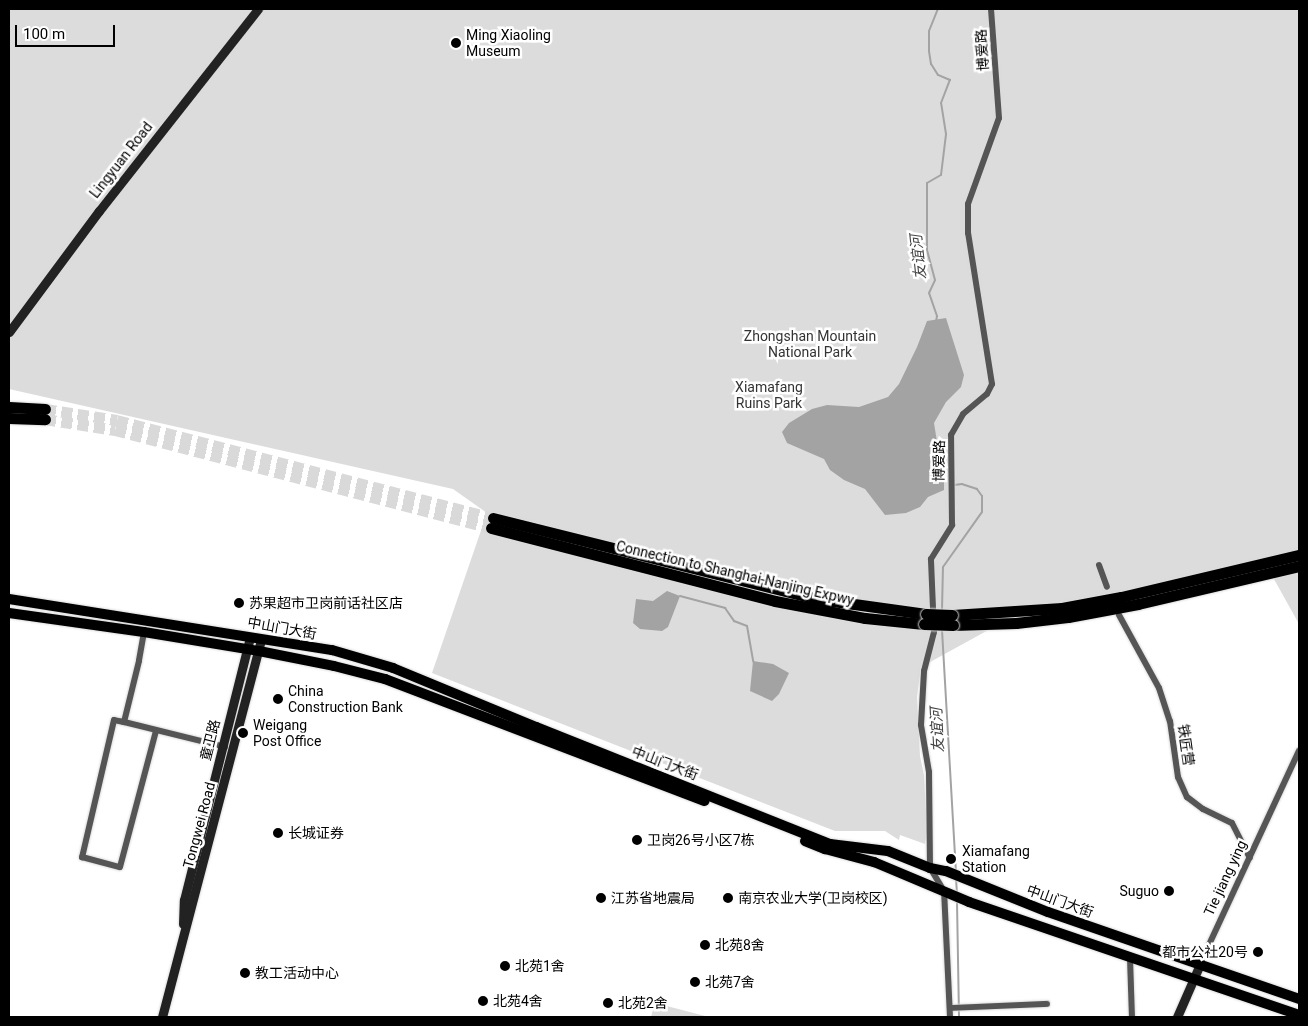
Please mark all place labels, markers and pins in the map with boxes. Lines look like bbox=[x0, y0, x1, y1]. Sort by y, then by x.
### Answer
place label: Ming Xiaoling Museum bbox=[466, 27, 551, 59]
marker: Ming Xiaoling Museum bbox=[450, 37, 462, 49]
place label: 苏果超市卫岗前话社区店 bbox=[249, 595, 403, 611]
marker: 苏果超市卫岗前话社区店 bbox=[233, 597, 245, 609]
place label: China Construction Bank bbox=[288, 683, 403, 716]
marker: China Construction Bank bbox=[272, 693, 284, 705]
place label: Weigang Post Office bbox=[253, 717, 321, 750]
marker: Weigang Post Office bbox=[237, 727, 249, 739]
place label: 长城证券 bbox=[288, 825, 344, 841]
marker: 长城证券 bbox=[272, 827, 284, 839]
place label: 卫岗26号小区7栋 bbox=[647, 832, 755, 848]
marker: 卫岗26号小区7栋 bbox=[631, 834, 643, 846]
place label: Xiamafang Station bbox=[962, 843, 1030, 876]
marker: Xiamafang Station bbox=[944, 852, 958, 866]
place label: Suguo bbox=[1119, 883, 1159, 899]
marker: Suguo bbox=[1163, 885, 1175, 897]
place label: 江苏省地震局 bbox=[611, 890, 695, 906]
place label: 南京农业大学(卫岗校区) bbox=[738, 890, 888, 906]
marker: 江苏省地震局 bbox=[595, 892, 607, 904]
marker: 南京农业大学(卫岗校区) bbox=[722, 892, 734, 904]
place label: 北苑8舍 bbox=[715, 937, 765, 953]
marker: 北苑8舍 bbox=[699, 939, 711, 951]
place label: 都市公社20号 bbox=[1162, 944, 1248, 960]
marker: 都市公社20号 bbox=[1252, 946, 1264, 958]
place label: 北苑1舍 bbox=[515, 958, 565, 974]
marker: 北苑1舍 bbox=[499, 960, 511, 972]
place label: 教工活动中心 bbox=[255, 965, 339, 981]
marker: 教工活动中心 bbox=[239, 967, 251, 979]
place label: 北苑7舍 bbox=[705, 974, 755, 990]
marker: 北苑7舍 bbox=[689, 976, 701, 988]
place label: 北苑4舍 bbox=[493, 993, 543, 1009]
marker: 北苑4舍 bbox=[477, 995, 489, 1007]
place label: 北苑2舍 bbox=[618, 995, 668, 1011]
marker: 北苑2舍 bbox=[602, 997, 614, 1009]

